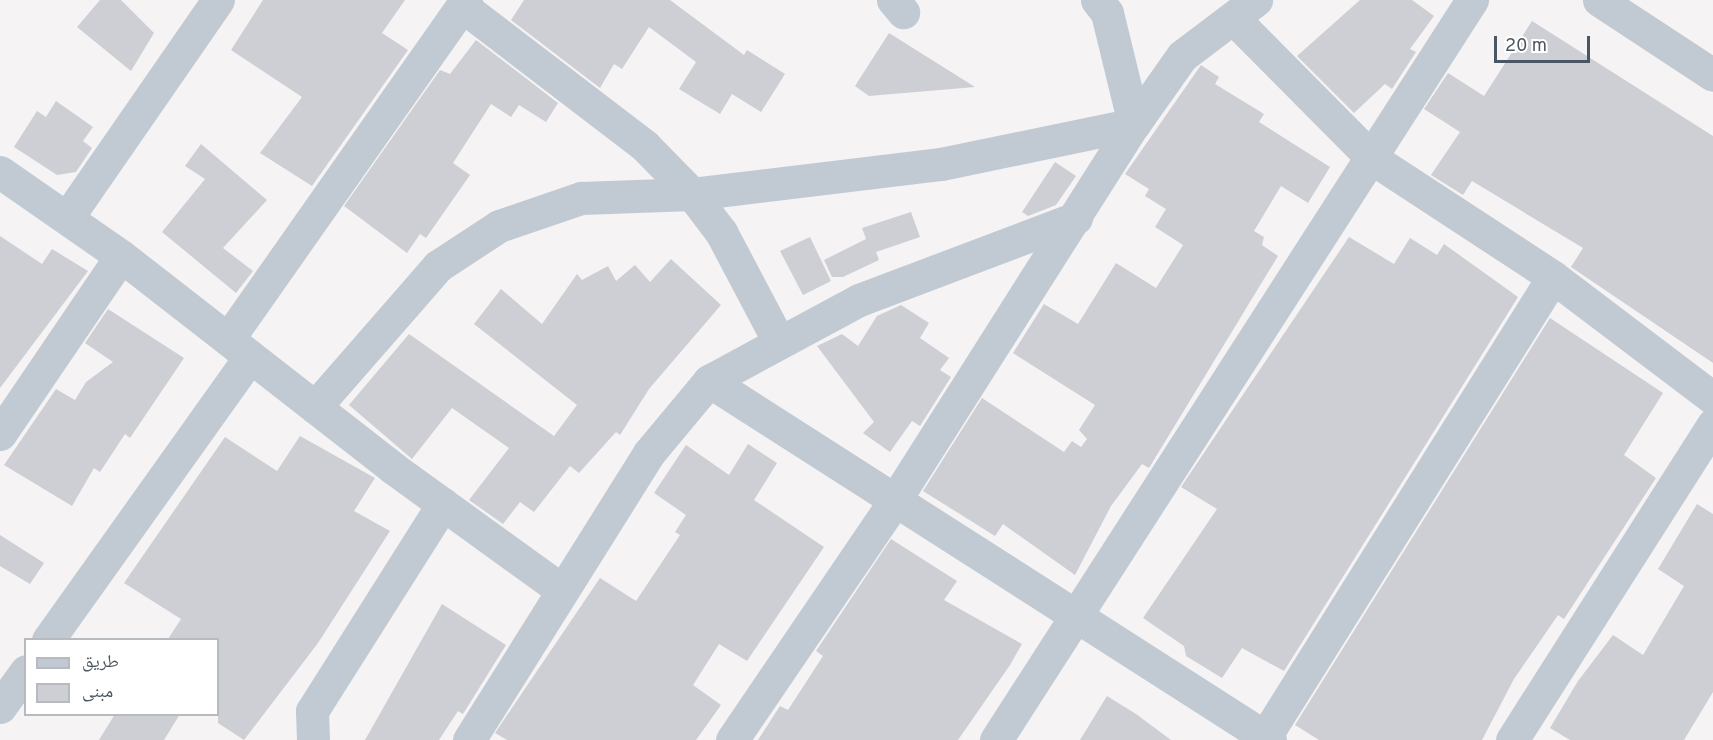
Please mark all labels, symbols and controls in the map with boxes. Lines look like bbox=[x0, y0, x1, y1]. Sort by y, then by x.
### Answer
scale bar bbox=[1497, 24, 1593, 62]
text: 20 m bbox=[1505, 35, 1547, 58]
legend bbox=[24, 638, 219, 716]
text: طريق bbox=[82, 651, 119, 674]
text: مبنى bbox=[82, 681, 113, 704]

